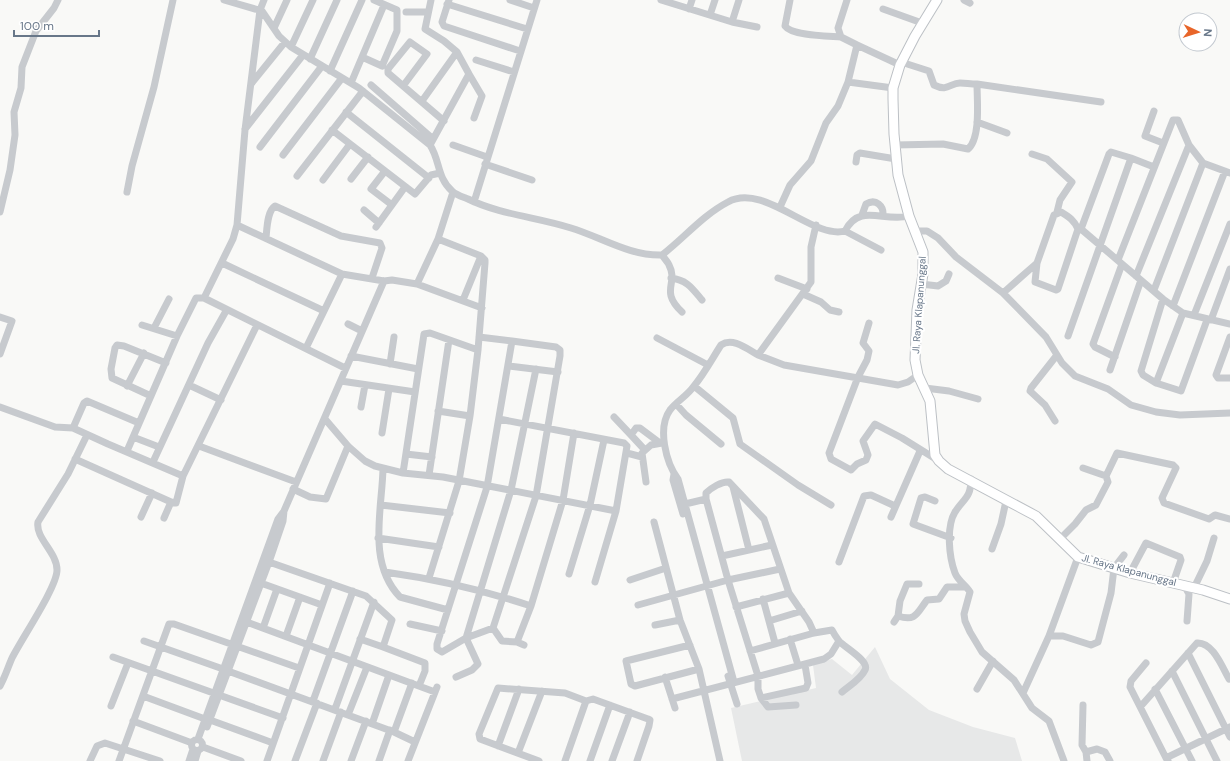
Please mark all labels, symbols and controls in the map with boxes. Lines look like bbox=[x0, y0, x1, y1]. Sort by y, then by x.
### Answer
scale bar bbox=[14, 12, 99, 38]
north arrow bbox=[1178, 12, 1218, 52]
text: 100 m bbox=[20, 18, 54, 34]
text: N bbox=[1201, 28, 1215, 37]
street label: Jl. Raya Klapanunggal bbox=[909, 256, 929, 354]
street label: Jl. Raya Klapanunggal bbox=[1080, 551, 1178, 589]

